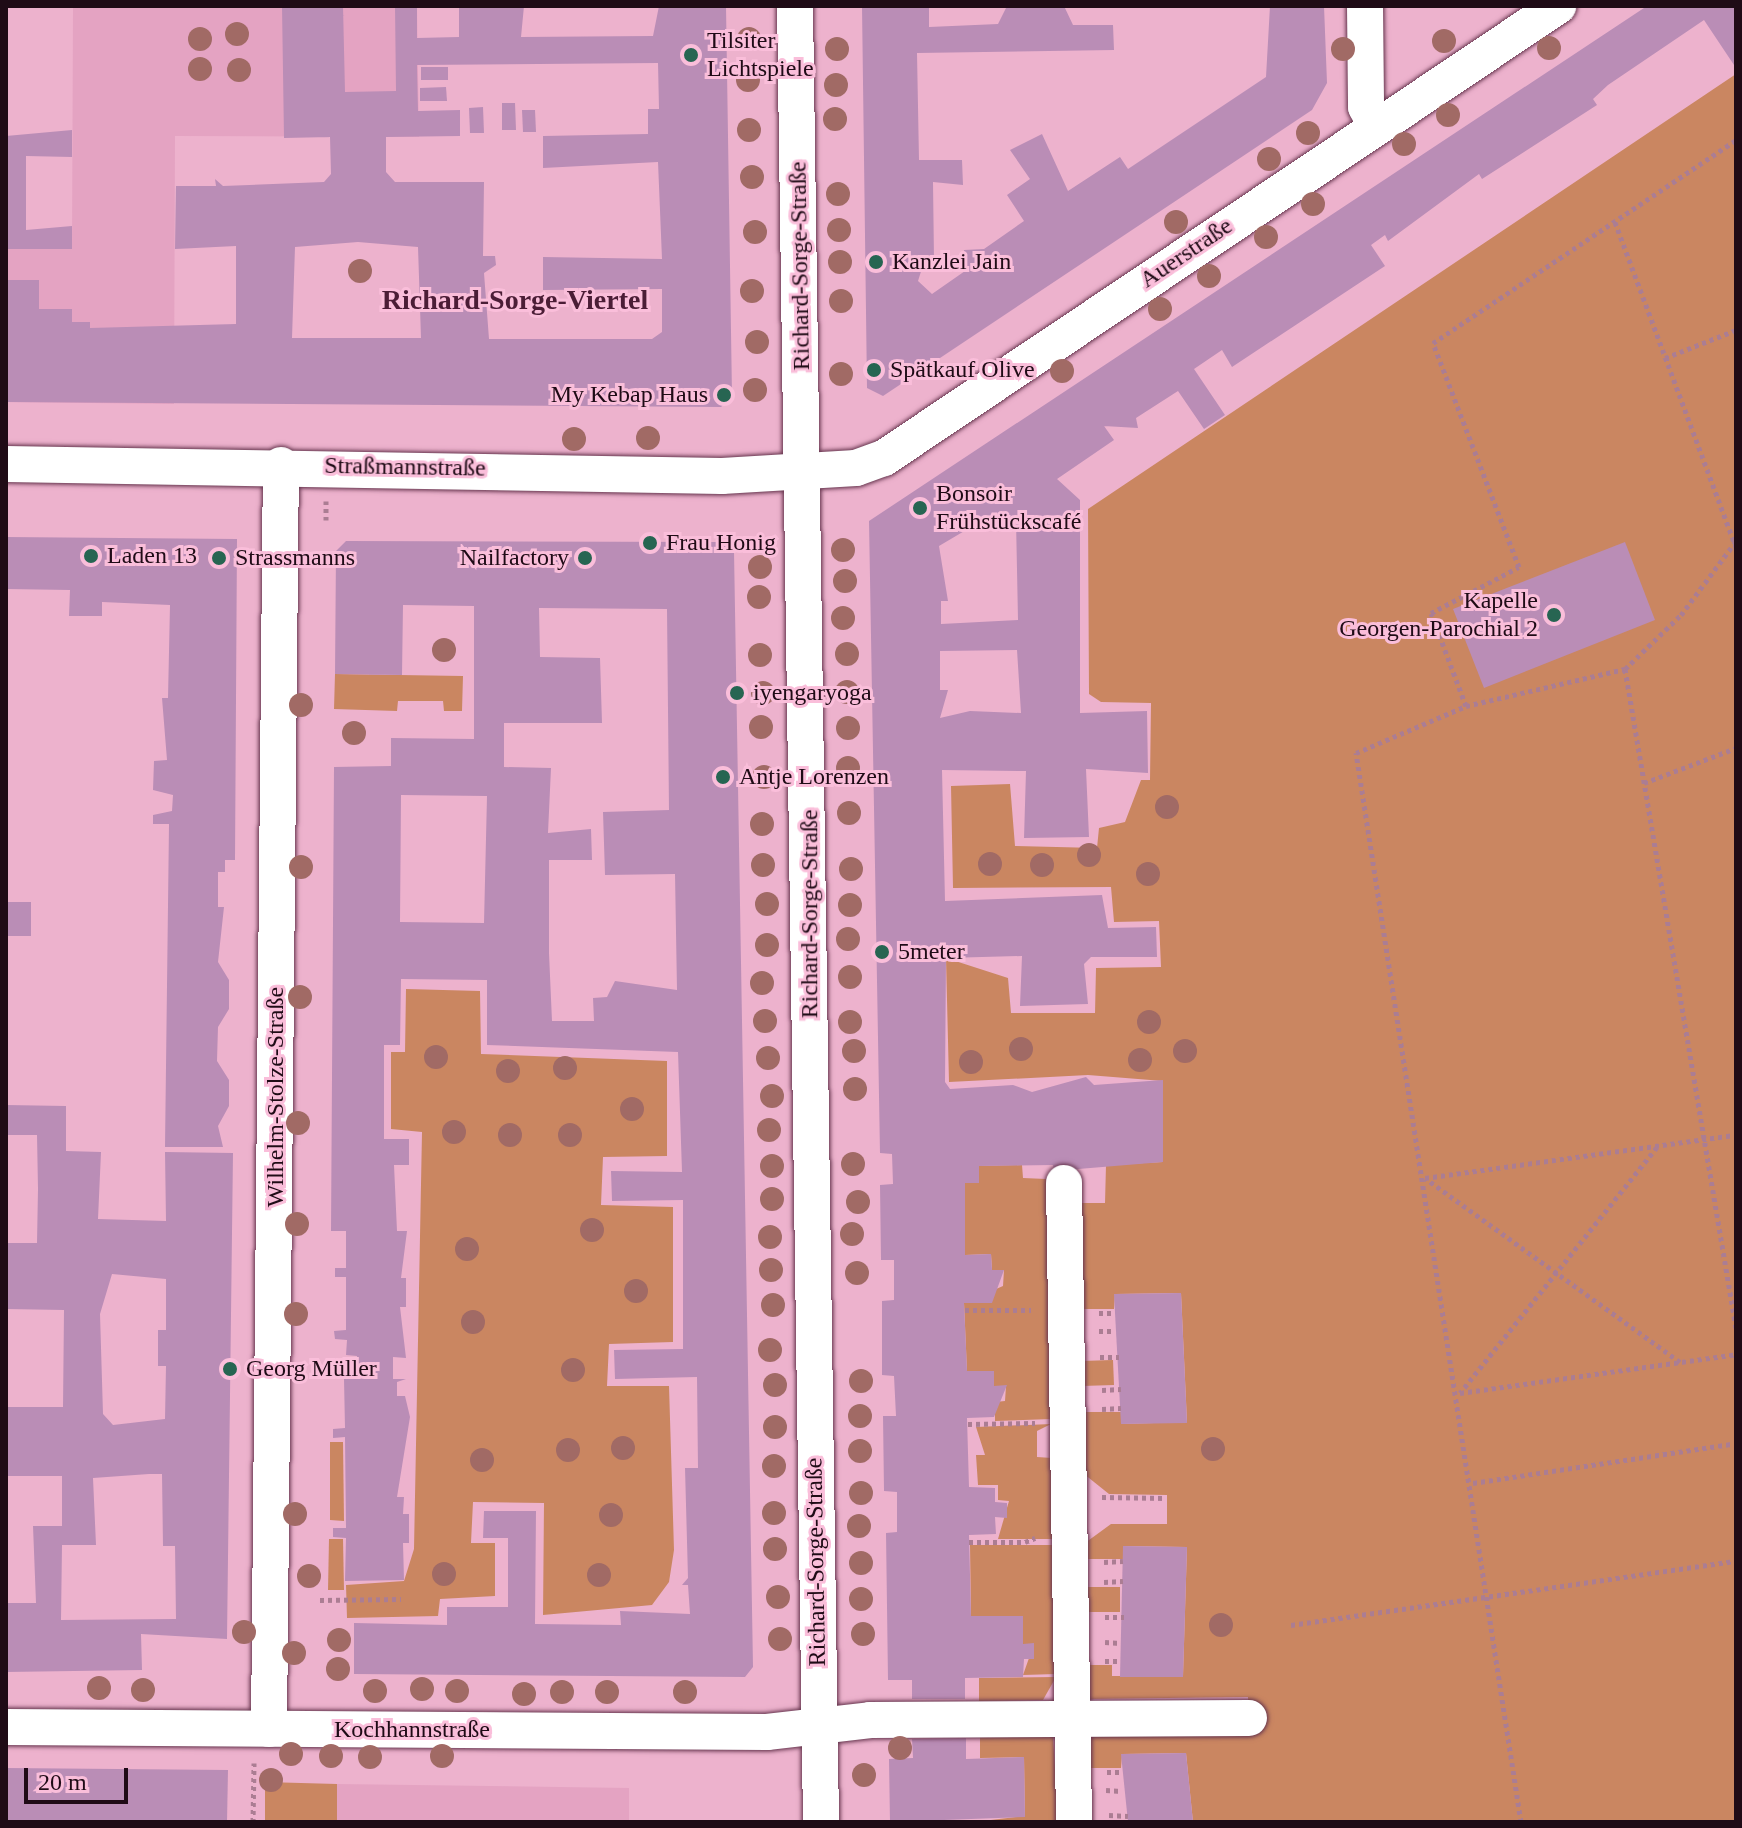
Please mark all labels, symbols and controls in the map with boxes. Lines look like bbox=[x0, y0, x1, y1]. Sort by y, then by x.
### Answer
place label: Tilsiter Lichtspiele bbox=[707, 27, 814, 83]
marker: Tilsiter Lichtspiele bbox=[682, 46, 700, 64]
street label: Richard-Sorge-Straße bbox=[784, 161, 816, 371]
street label: Auerstraße bbox=[1134, 212, 1238, 294]
place label: Kanzlei Jain bbox=[892, 248, 1011, 276]
marker: Kanzlei Jain bbox=[867, 253, 885, 271]
district label: Richard-Sorge-Viertel bbox=[382, 283, 648, 317]
place label: Spätkauf Olive bbox=[890, 356, 1035, 384]
marker: Spätkauf Olive bbox=[865, 361, 883, 379]
place label: My Kebap Haus bbox=[551, 381, 708, 409]
marker: My Kebap Haus bbox=[715, 386, 733, 404]
street label: Straßmannstraße bbox=[324, 451, 486, 483]
place label: Bonsoir Frühstückscafé bbox=[936, 480, 1081, 536]
marker: Bonsoir Frühstückscafé bbox=[911, 499, 929, 517]
place label: Frau Honig bbox=[666, 529, 776, 557]
marker: Frau Honig bbox=[641, 534, 659, 552]
place label: Laden 13 bbox=[107, 542, 197, 570]
place label: Strassmanns bbox=[235, 544, 355, 572]
place label: Nailfactory bbox=[460, 544, 569, 572]
marker: Laden 13 bbox=[82, 547, 100, 565]
marker: Strassmanns bbox=[210, 549, 228, 567]
marker: Nailfactory bbox=[576, 549, 594, 567]
place label: Kapelle Georgen-Parochial 2 bbox=[1339, 587, 1538, 643]
marker: Kapelle Georgen-Parochial 2 bbox=[1545, 606, 1563, 624]
place label: iyengaryoga bbox=[753, 679, 872, 707]
marker: iyengaryoga bbox=[728, 684, 746, 702]
place label: Antje Lorenzen bbox=[739, 763, 889, 791]
marker: Antje Lorenzen bbox=[714, 768, 732, 786]
street label: Richard-Sorge-Straße bbox=[796, 810, 824, 1018]
place label: 5meter bbox=[898, 938, 965, 966]
marker: 5meter bbox=[873, 943, 891, 961]
street label: Wilhelm-Stolze-Straße bbox=[262, 987, 290, 1207]
place label: Georg Müller bbox=[246, 1355, 377, 1383]
marker: Georg Müller bbox=[221, 1360, 239, 1378]
street label: Richard-Sorge-Straße bbox=[800, 1457, 832, 1667]
street label: Kochhannstraße bbox=[334, 1716, 490, 1744]
scale bar bbox=[28, 1752, 132, 1802]
text: 20 m bbox=[38, 1769, 87, 1795]

